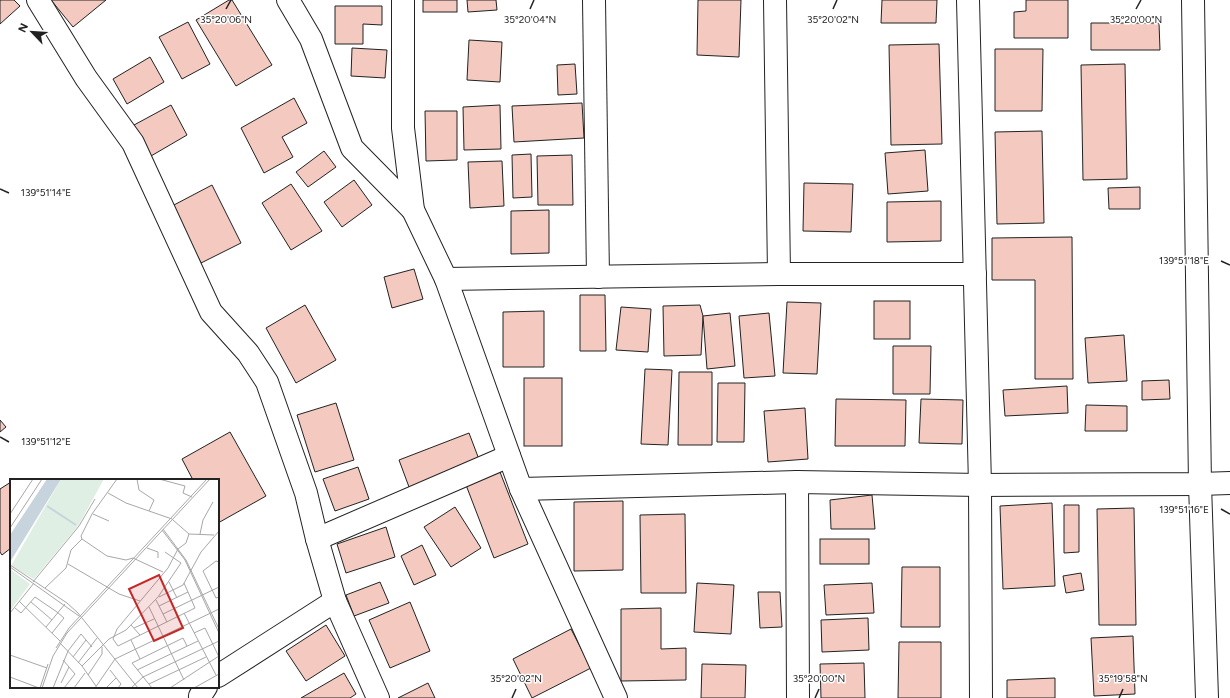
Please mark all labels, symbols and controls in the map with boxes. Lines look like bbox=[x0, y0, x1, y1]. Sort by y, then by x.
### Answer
north arrow bbox=[12, 12, 52, 52]
text: 35°20'06"N bbox=[200, 13, 252, 26]
text: 35°20'04"N bbox=[504, 13, 556, 26]
text: 35°20'02"N bbox=[807, 13, 859, 26]
text: 35°20'00"N bbox=[1110, 13, 1162, 26]
text: N bbox=[16, 21, 31, 35]
text: 139°51'14"E bbox=[21, 186, 71, 199]
text: 139°51'18"E bbox=[1159, 254, 1209, 267]
text: 139°51'12"E bbox=[21, 435, 71, 448]
inset map bbox=[10, 479, 219, 688]
text: 139°51'16"E bbox=[1159, 503, 1209, 516]
text: 35°20'02"N bbox=[490, 672, 542, 685]
text: 35°20'00"N bbox=[793, 672, 845, 685]
text: 35°19'58"N bbox=[1098, 672, 1148, 685]

